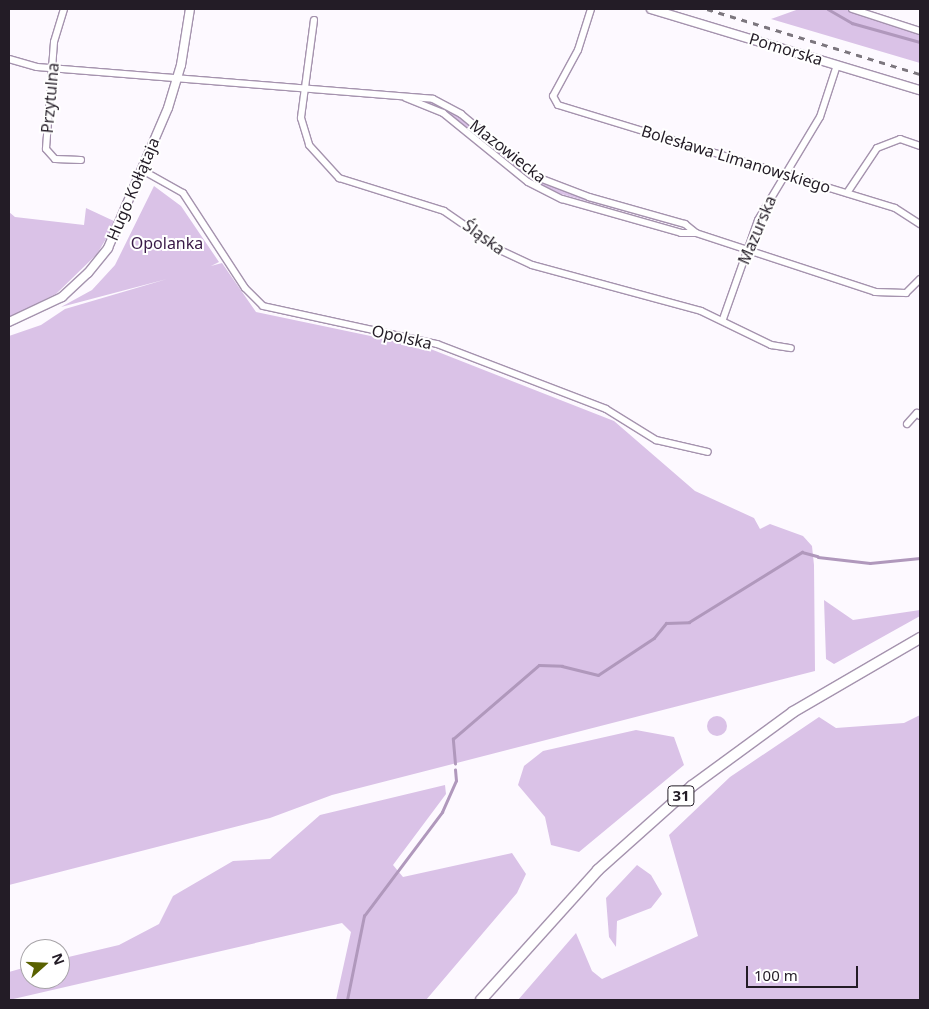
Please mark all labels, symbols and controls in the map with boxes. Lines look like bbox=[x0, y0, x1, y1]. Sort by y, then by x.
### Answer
street label: Pomorska bbox=[747, 29, 825, 69]
street label: Przytulna bbox=[37, 62, 63, 134]
street label: Mazowiecka bbox=[466, 115, 550, 187]
street label: Bolesława Limanowskiego bbox=[639, 121, 833, 197]
street label: Hugo Kołłątaja bbox=[103, 135, 163, 243]
street label: Mazurska bbox=[734, 193, 780, 267]
street label: Śląska bbox=[459, 215, 509, 259]
park label: Opolanka bbox=[131, 233, 203, 253]
street label: Opolska bbox=[370, 321, 434, 353]
road number: 31 bbox=[667, 784, 695, 808]
north arrow bbox=[20, 939, 70, 989]
text: N bbox=[48, 950, 69, 968]
scale bar bbox=[749, 956, 862, 988]
text: 100 m bbox=[754, 965, 798, 985]

